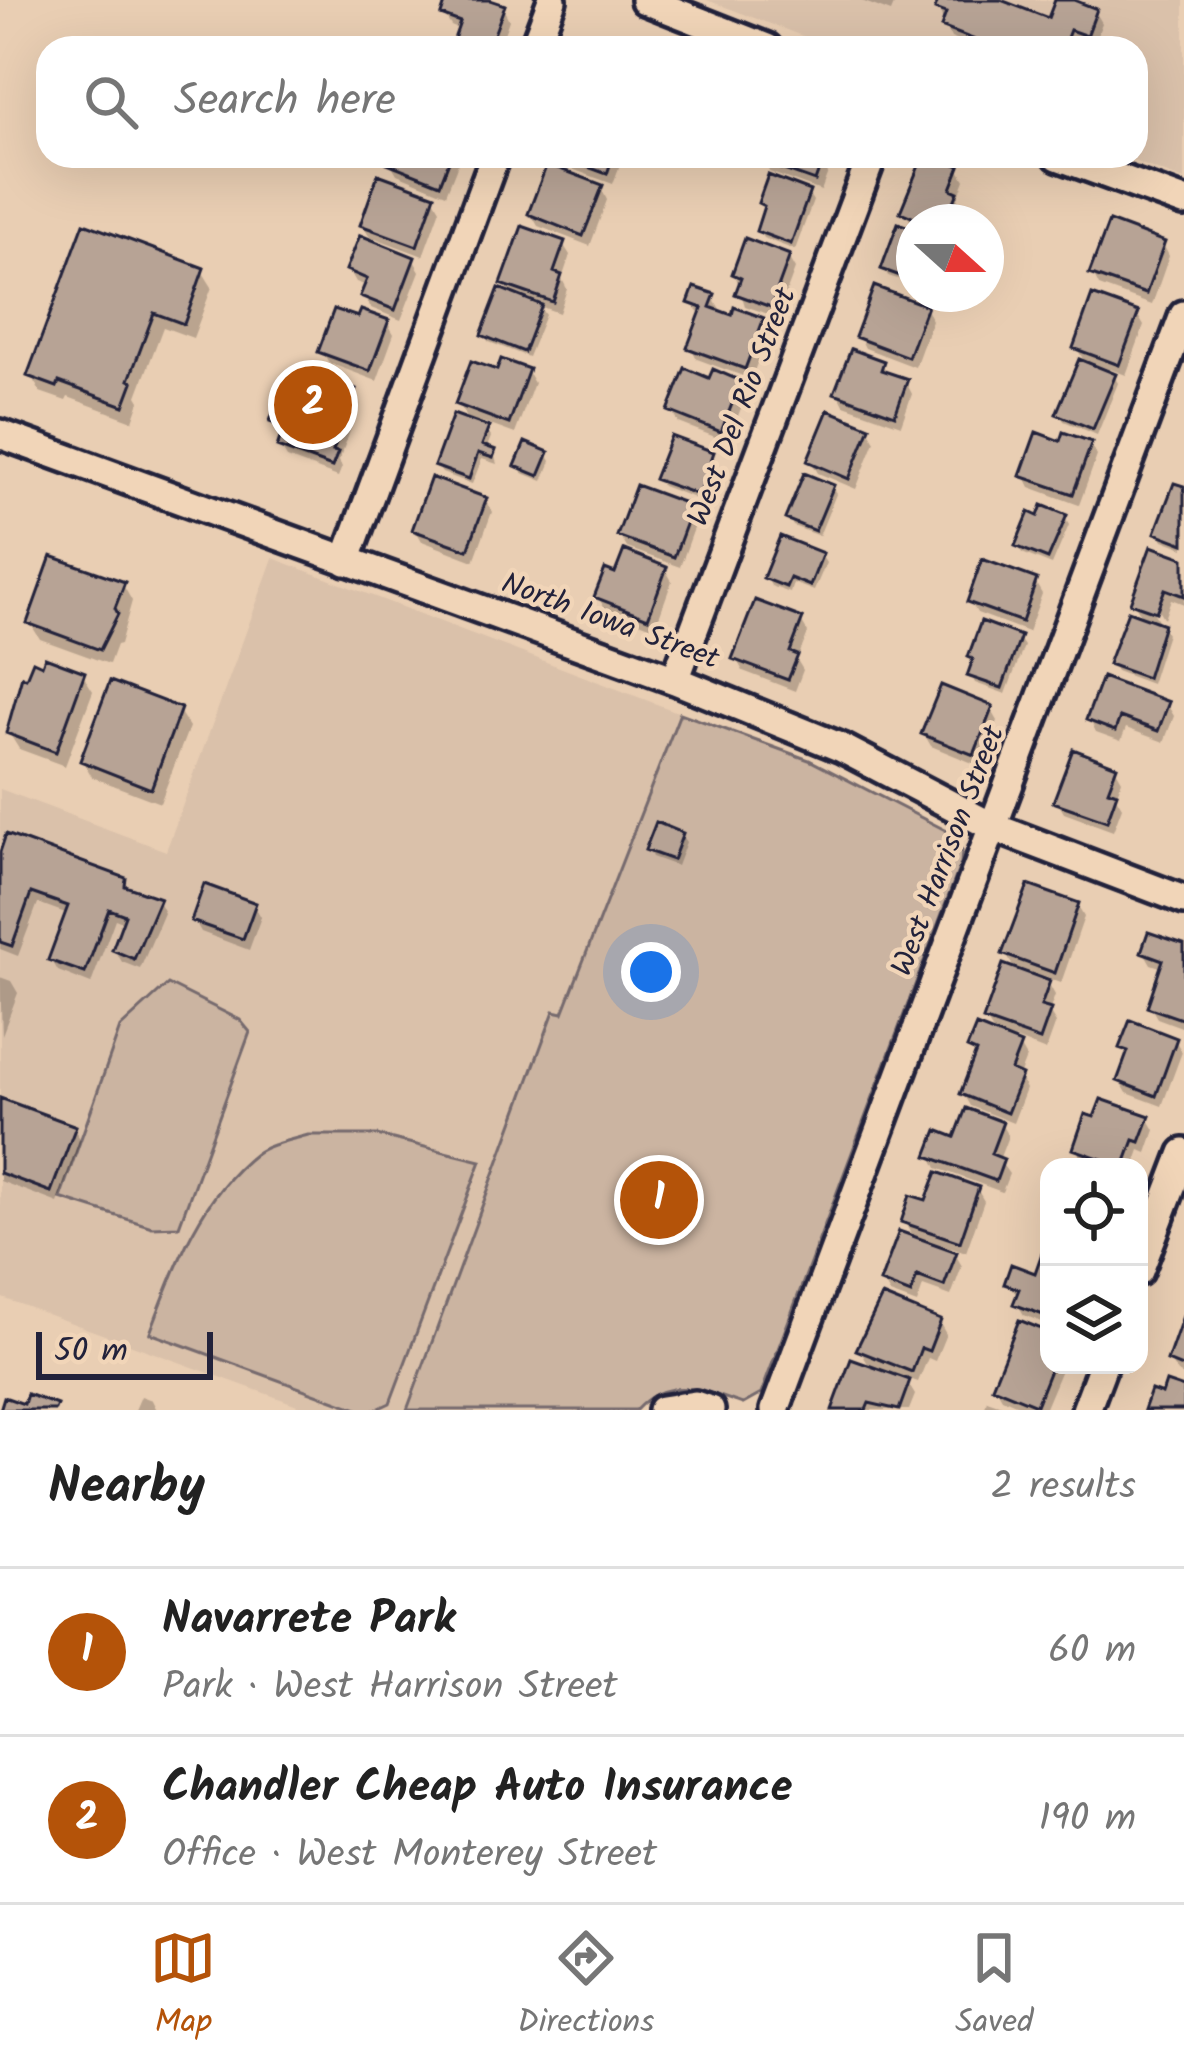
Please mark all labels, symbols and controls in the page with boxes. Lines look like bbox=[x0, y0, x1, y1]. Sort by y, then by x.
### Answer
search box bbox=[36, 36, 1148, 168]
text: Search here bbox=[174, 66, 396, 138]
icon: search bbox=[78, 69, 144, 135]
north arrow bbox=[896, 204, 1004, 312]
street label: West Del Rio Street bbox=[675, 280, 811, 533]
pin: 2 bbox=[274, 360, 352, 450]
street label: North Iowa Street bbox=[494, 560, 726, 684]
street label: West Harrison Street bbox=[879, 718, 1019, 983]
your location bbox=[621, 942, 681, 1002]
pin: 1 bbox=[620, 1155, 698, 1245]
map controls bbox=[1040, 1158, 1148, 1374]
button: locate bbox=[1040, 1158, 1148, 1266]
button: layers bbox=[1040, 1266, 1148, 1374]
scale bar bbox=[36, 1326, 213, 1379]
text: 50 m bbox=[54, 1326, 128, 1379]
text: Nearby bbox=[48, 1448, 205, 1529]
text: 2 results bbox=[991, 1457, 1136, 1519]
text: Navarrete Park bbox=[162, 1585, 456, 1657]
text: 1 bbox=[81, 1621, 93, 1683]
text: 60 m bbox=[1048, 1621, 1136, 1683]
text: Park · West Harrison Street bbox=[162, 1657, 618, 1719]
text: Chandler Cheap Auto Insurance bbox=[162, 1753, 793, 1825]
text: 2 bbox=[76, 1789, 98, 1851]
text: 190 m bbox=[1039, 1789, 1136, 1851]
text: Office · West Monterey Street bbox=[162, 1825, 657, 1887]
tab: Map bbox=[150, 1925, 216, 2050]
tab: Directions bbox=[517, 1925, 654, 2050]
tab: Saved bbox=[955, 1925, 1034, 2050]

